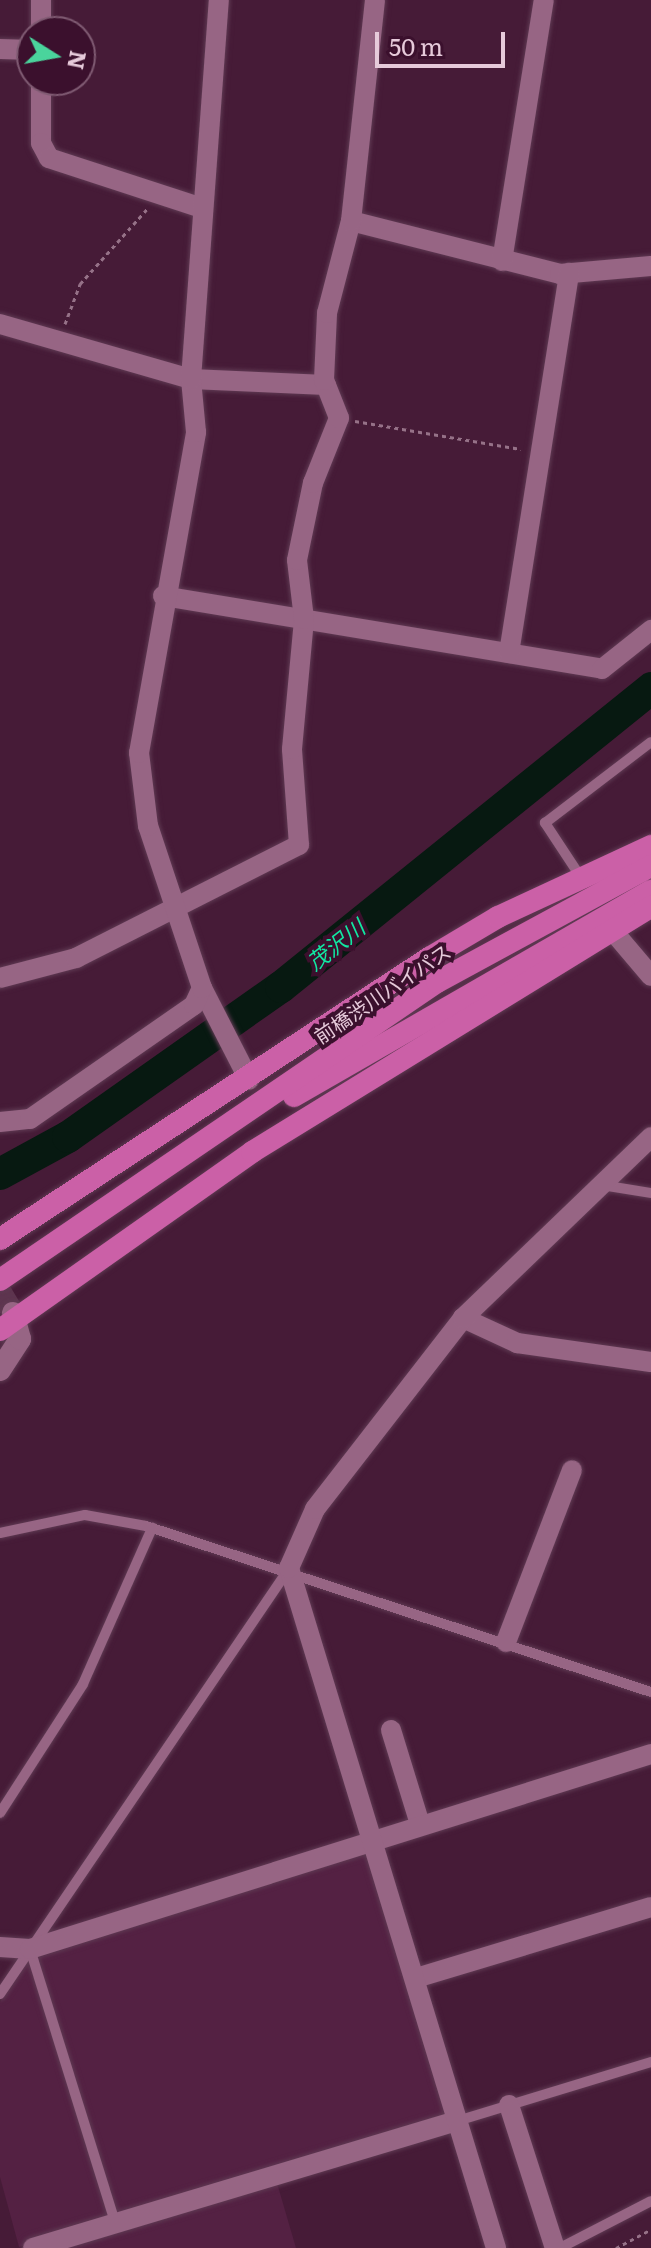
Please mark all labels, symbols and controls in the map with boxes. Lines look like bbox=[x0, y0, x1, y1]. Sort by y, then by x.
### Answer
north arrow bbox=[16, 16, 96, 96]
scale bar bbox=[379, 16, 509, 66]
text: 50 m bbox=[389, 28, 443, 63]
text: N bbox=[60, 48, 96, 73]
water label: 茂沢川 bbox=[301, 913, 369, 975]
street label: 前橋渋川バイパス bbox=[309, 938, 455, 1048]

